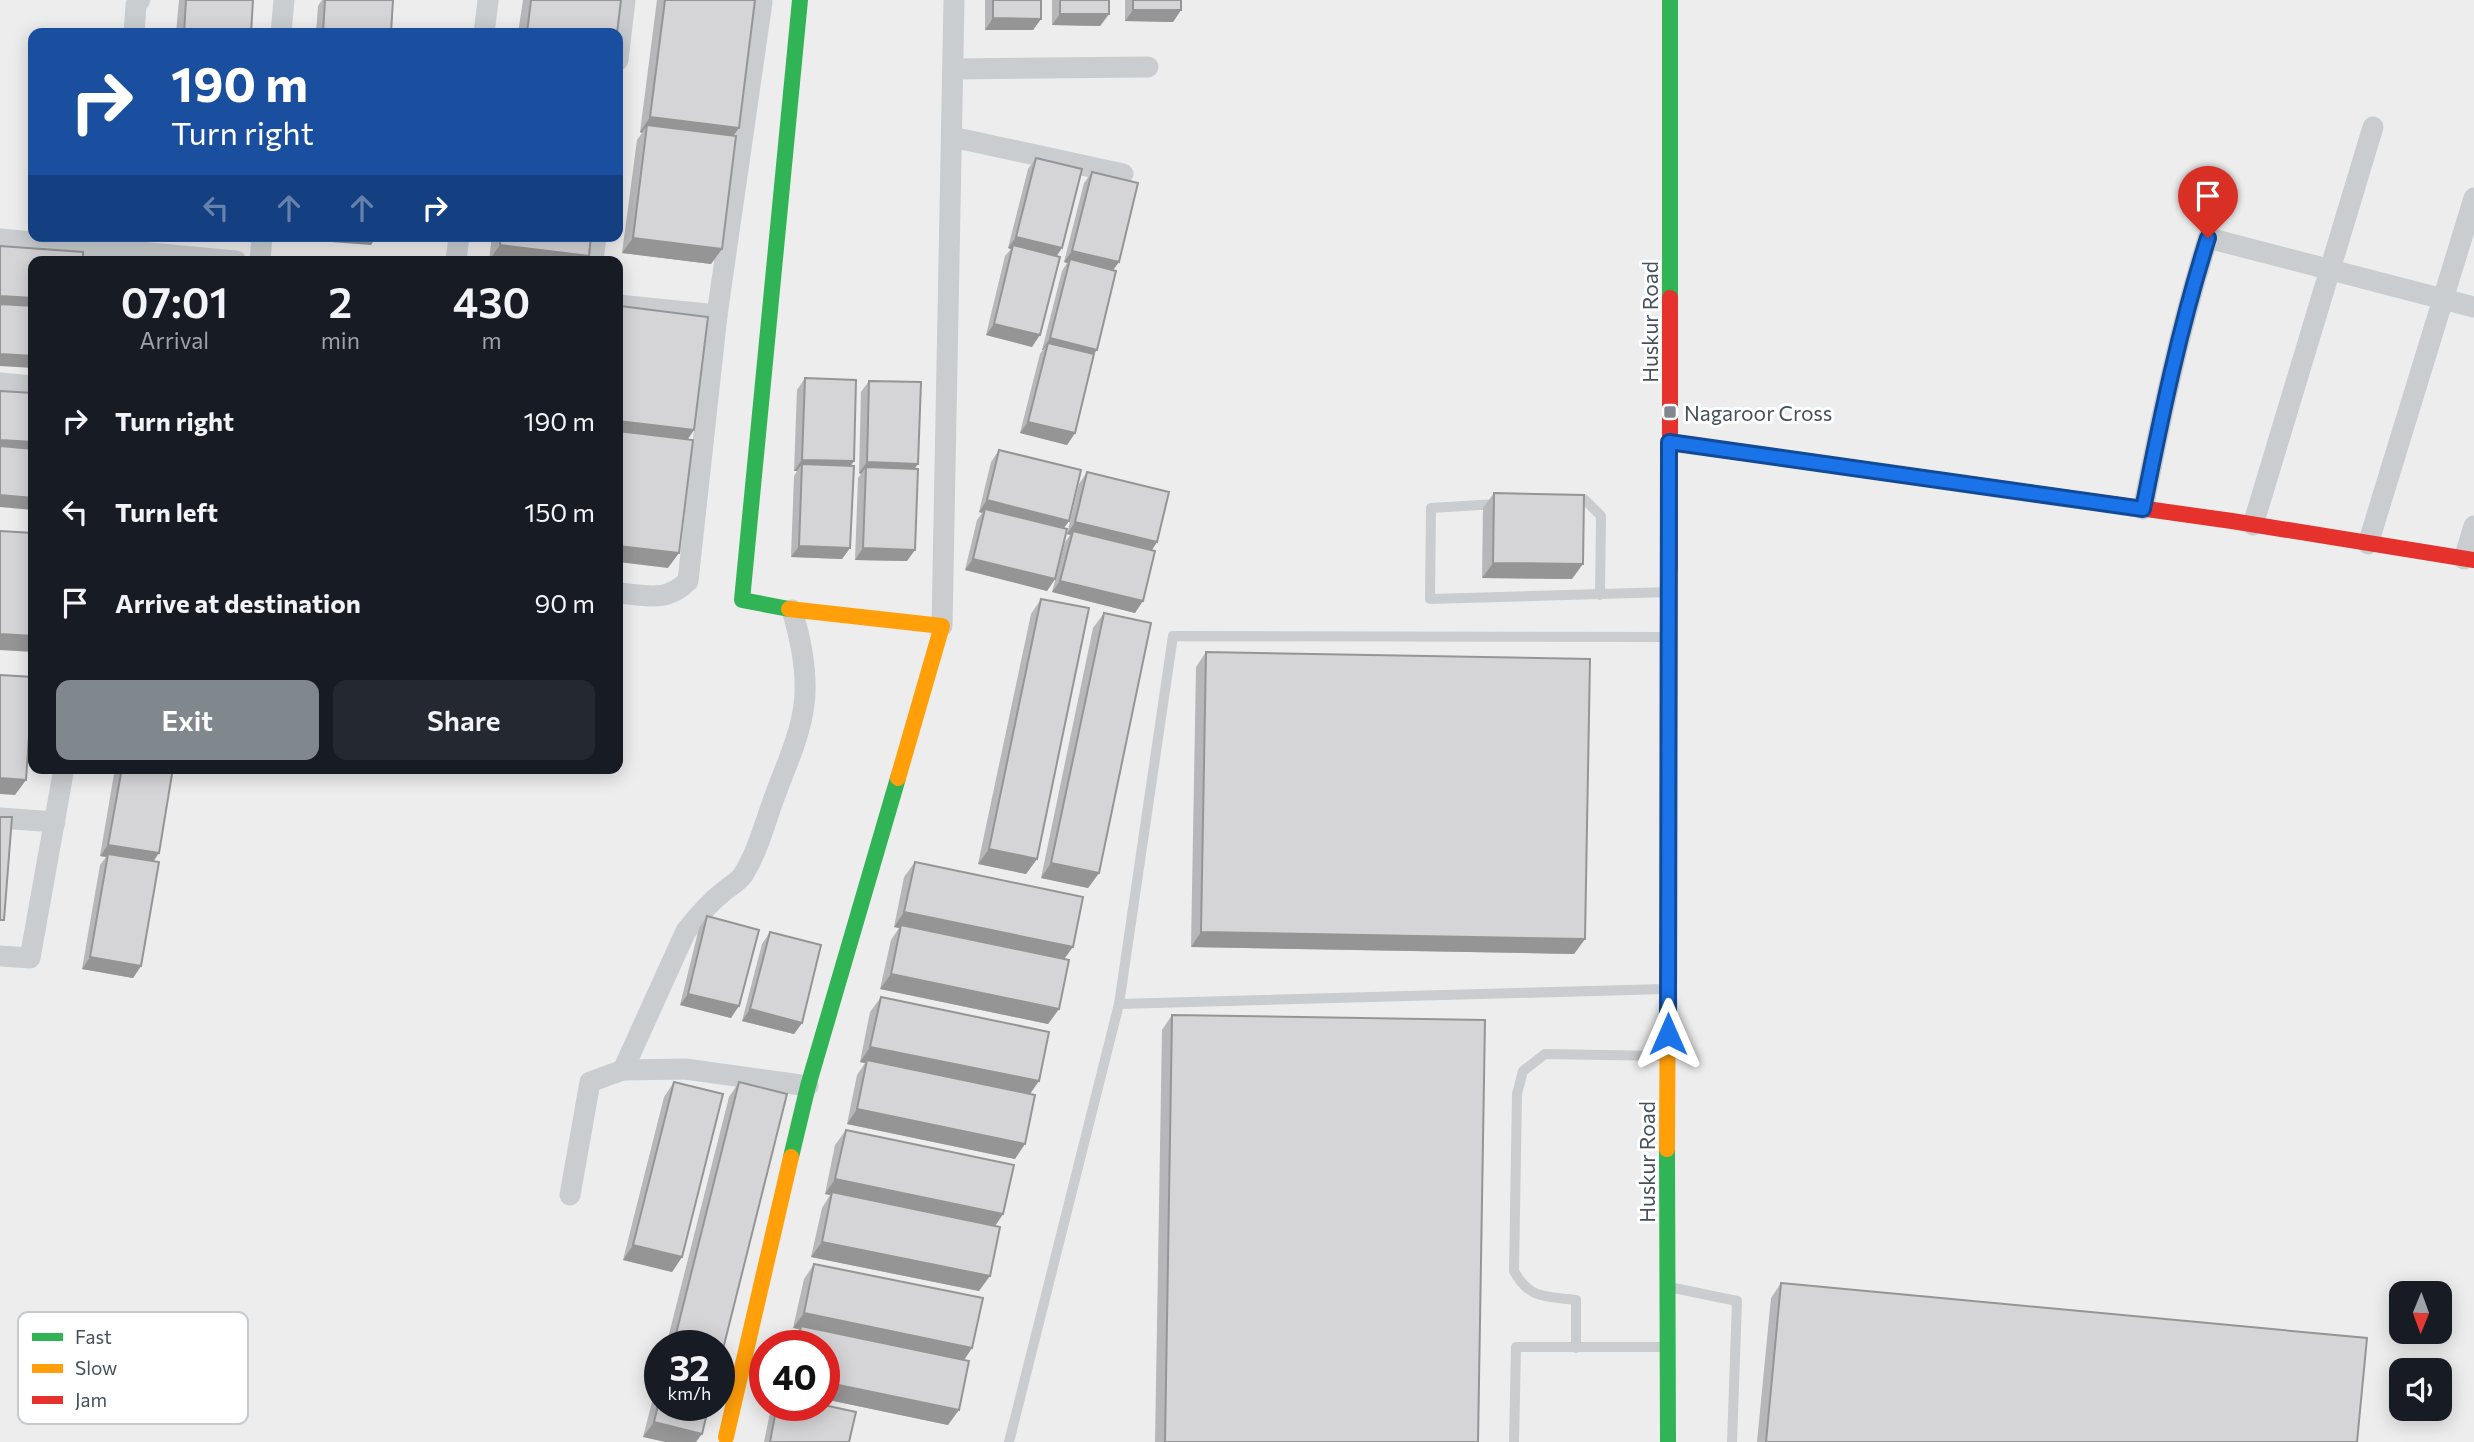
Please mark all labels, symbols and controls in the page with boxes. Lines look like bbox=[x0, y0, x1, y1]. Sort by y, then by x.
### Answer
text: 190 m bbox=[171, 52, 308, 112]
icon: right bbox=[56, 56, 147, 147]
text: Turn right bbox=[171, 112, 314, 152]
pin bbox=[2178, 166, 2238, 238]
icon: arrive bbox=[2189, 177, 2227, 215]
icon: left bbox=[197, 189, 235, 227]
icon: ahead bbox=[270, 189, 308, 227]
icon: ahead bbox=[343, 189, 381, 227]
icon: right bbox=[416, 189, 454, 227]
street label: Huskur Road bbox=[1637, 261, 1662, 383]
text: 07:01 bbox=[121, 275, 228, 327]
text: 2 bbox=[329, 275, 352, 327]
text: 430 bbox=[453, 275, 530, 327]
text: Arrival bbox=[140, 326, 209, 354]
text: min bbox=[321, 326, 360, 354]
text: m bbox=[481, 326, 502, 354]
place label: Nagaroor Cross bbox=[1684, 400, 1832, 425]
icon: right bbox=[56, 402, 94, 440]
marker: Nagaroor Cross bbox=[1662, 404, 1678, 420]
text: Turn right bbox=[115, 405, 234, 436]
text: 190 m bbox=[523, 405, 595, 436]
icon: left bbox=[56, 493, 94, 531]
text: Turn left bbox=[115, 496, 218, 527]
text: 150 m bbox=[524, 496, 595, 527]
icon: arrive bbox=[56, 584, 94, 622]
text: Arrive at destination bbox=[115, 587, 361, 618]
text: 90 m bbox=[535, 587, 595, 618]
button: Exit bbox=[56, 680, 319, 760]
button: Share bbox=[333, 680, 595, 760]
position arrow bbox=[1631, 997, 1705, 1071]
street label: Huskur Road bbox=[1634, 1101, 1659, 1223]
north arrow bbox=[2389, 1281, 2452, 1344]
map controls bbox=[2389, 1281, 2452, 1421]
legend bbox=[18, 1312, 248, 1424]
text: Fast bbox=[75, 1325, 112, 1348]
speed limit sign: 40 bbox=[749, 1330, 840, 1421]
text: 32 bbox=[669, 1345, 710, 1388]
text: Slow bbox=[75, 1356, 117, 1379]
button: sound bbox=[2389, 1358, 2452, 1421]
text: km/h bbox=[668, 1382, 711, 1404]
text: Jam bbox=[75, 1388, 107, 1411]

